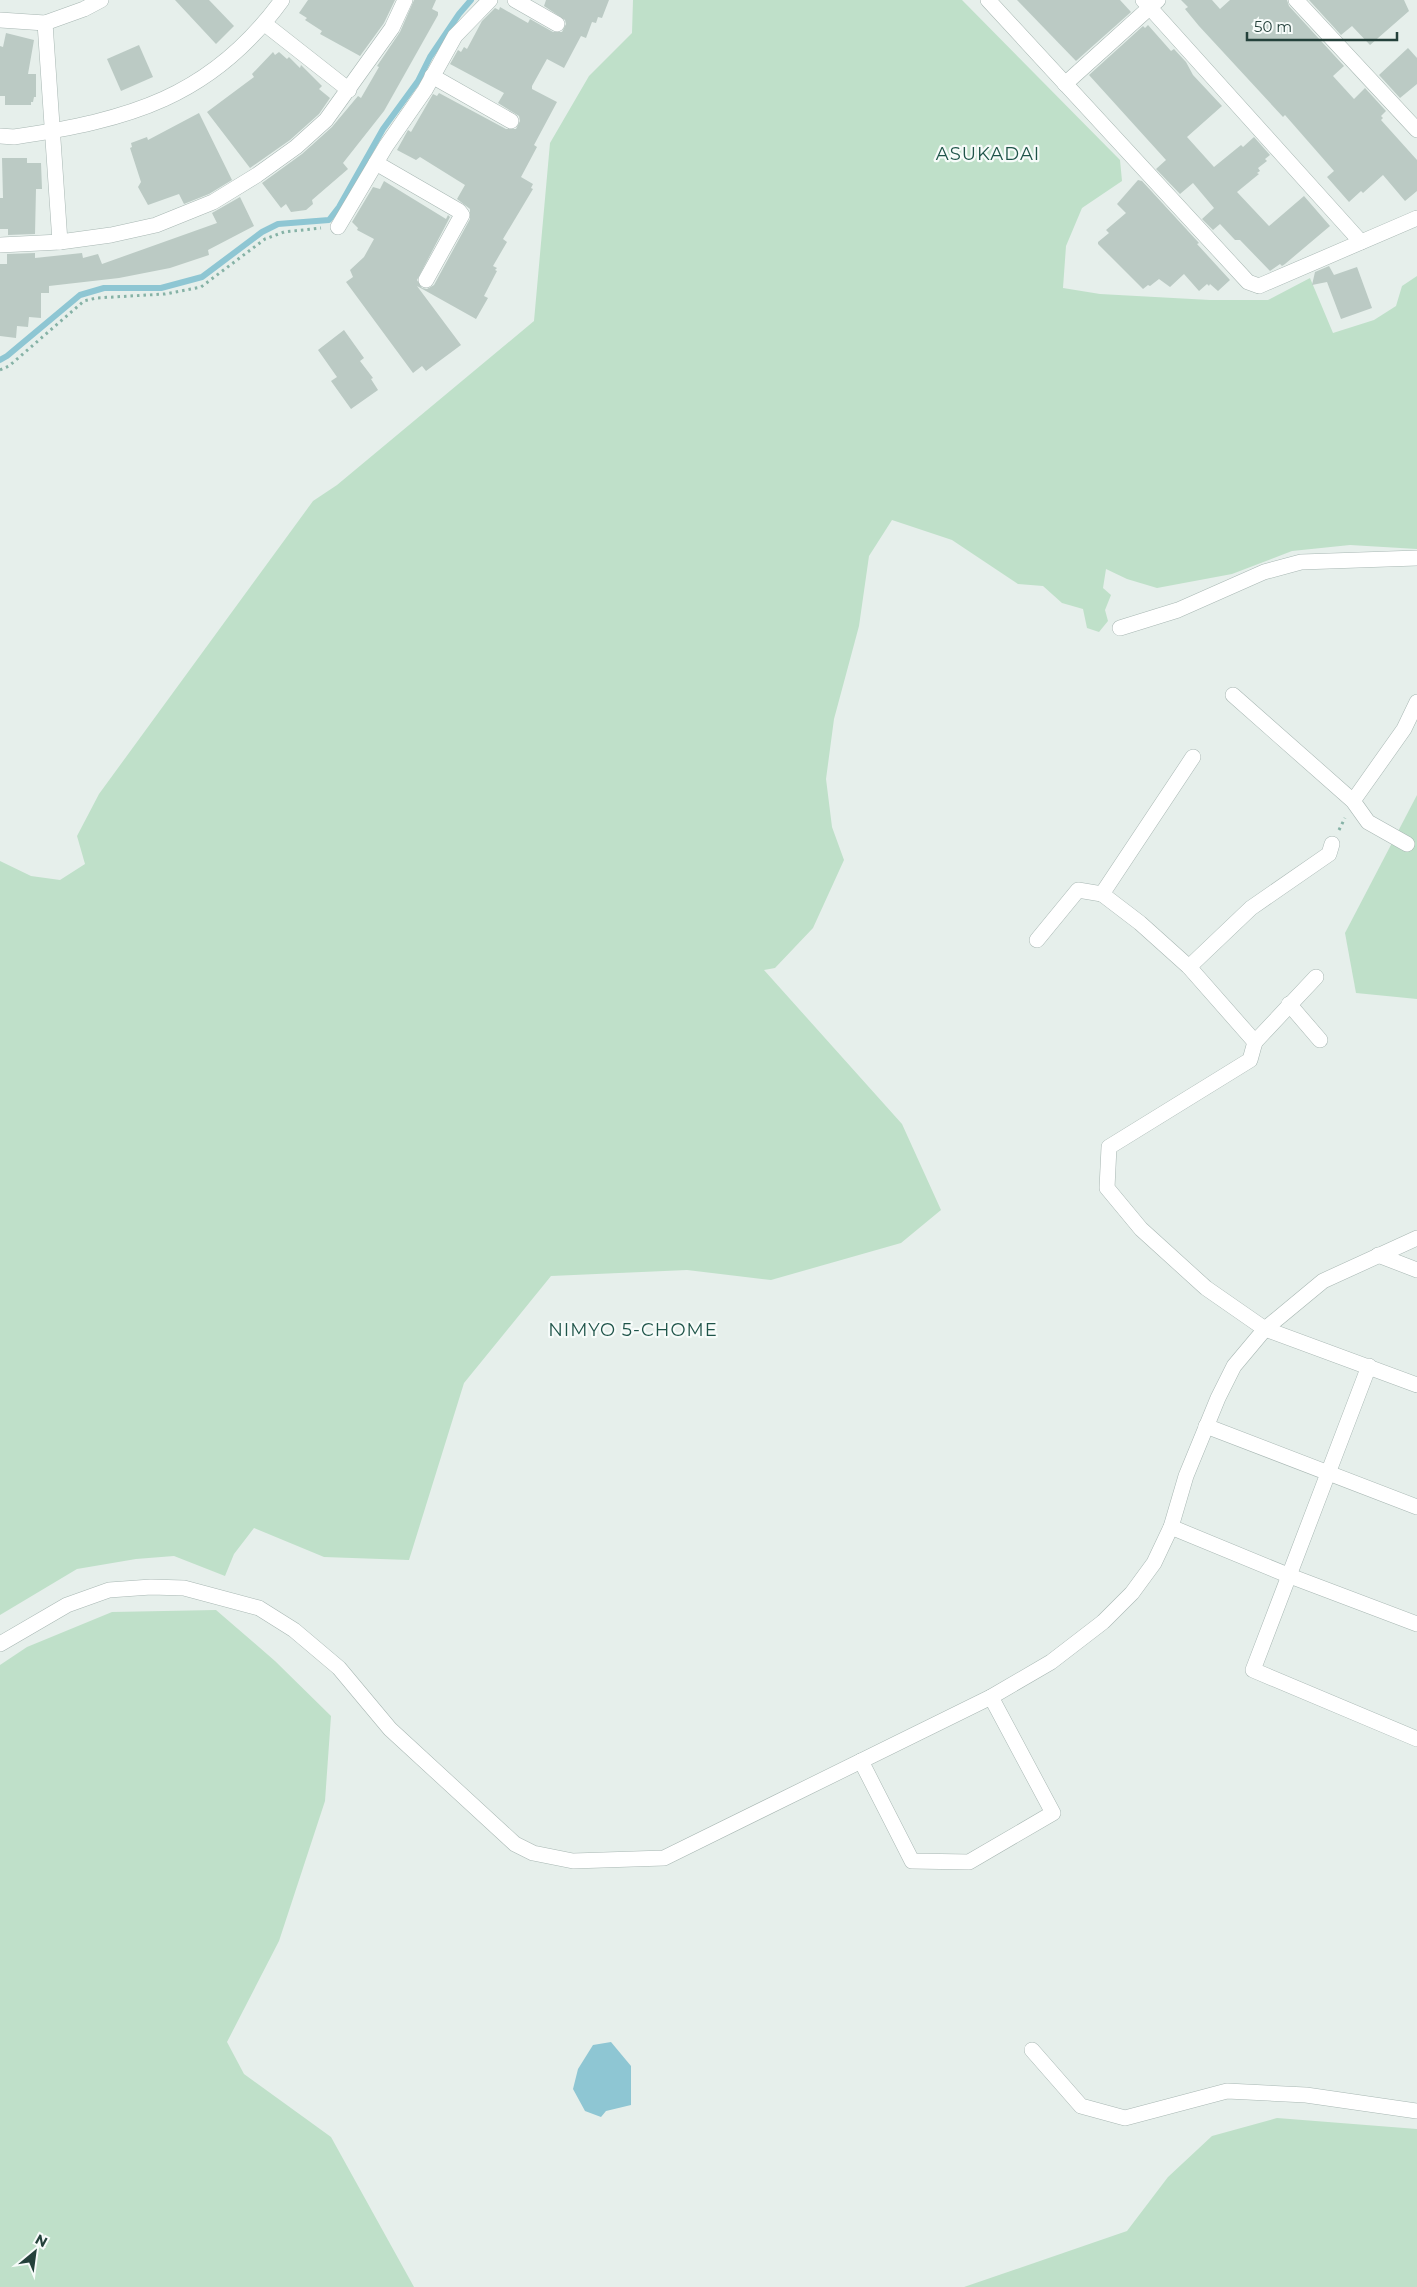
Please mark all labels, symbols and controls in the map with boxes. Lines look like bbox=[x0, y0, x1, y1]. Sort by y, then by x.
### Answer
scale bar bbox=[1247, 10, 1397, 42]
text: 50 m bbox=[1254, 17, 1292, 36]
district label: ASUKADAI bbox=[936, 143, 1040, 165]
district label: NIMYO 5-CHOME bbox=[548, 1319, 718, 1341]
north arrow bbox=[10, 2227, 60, 2277]
text: N bbox=[32, 2230, 51, 2251]

